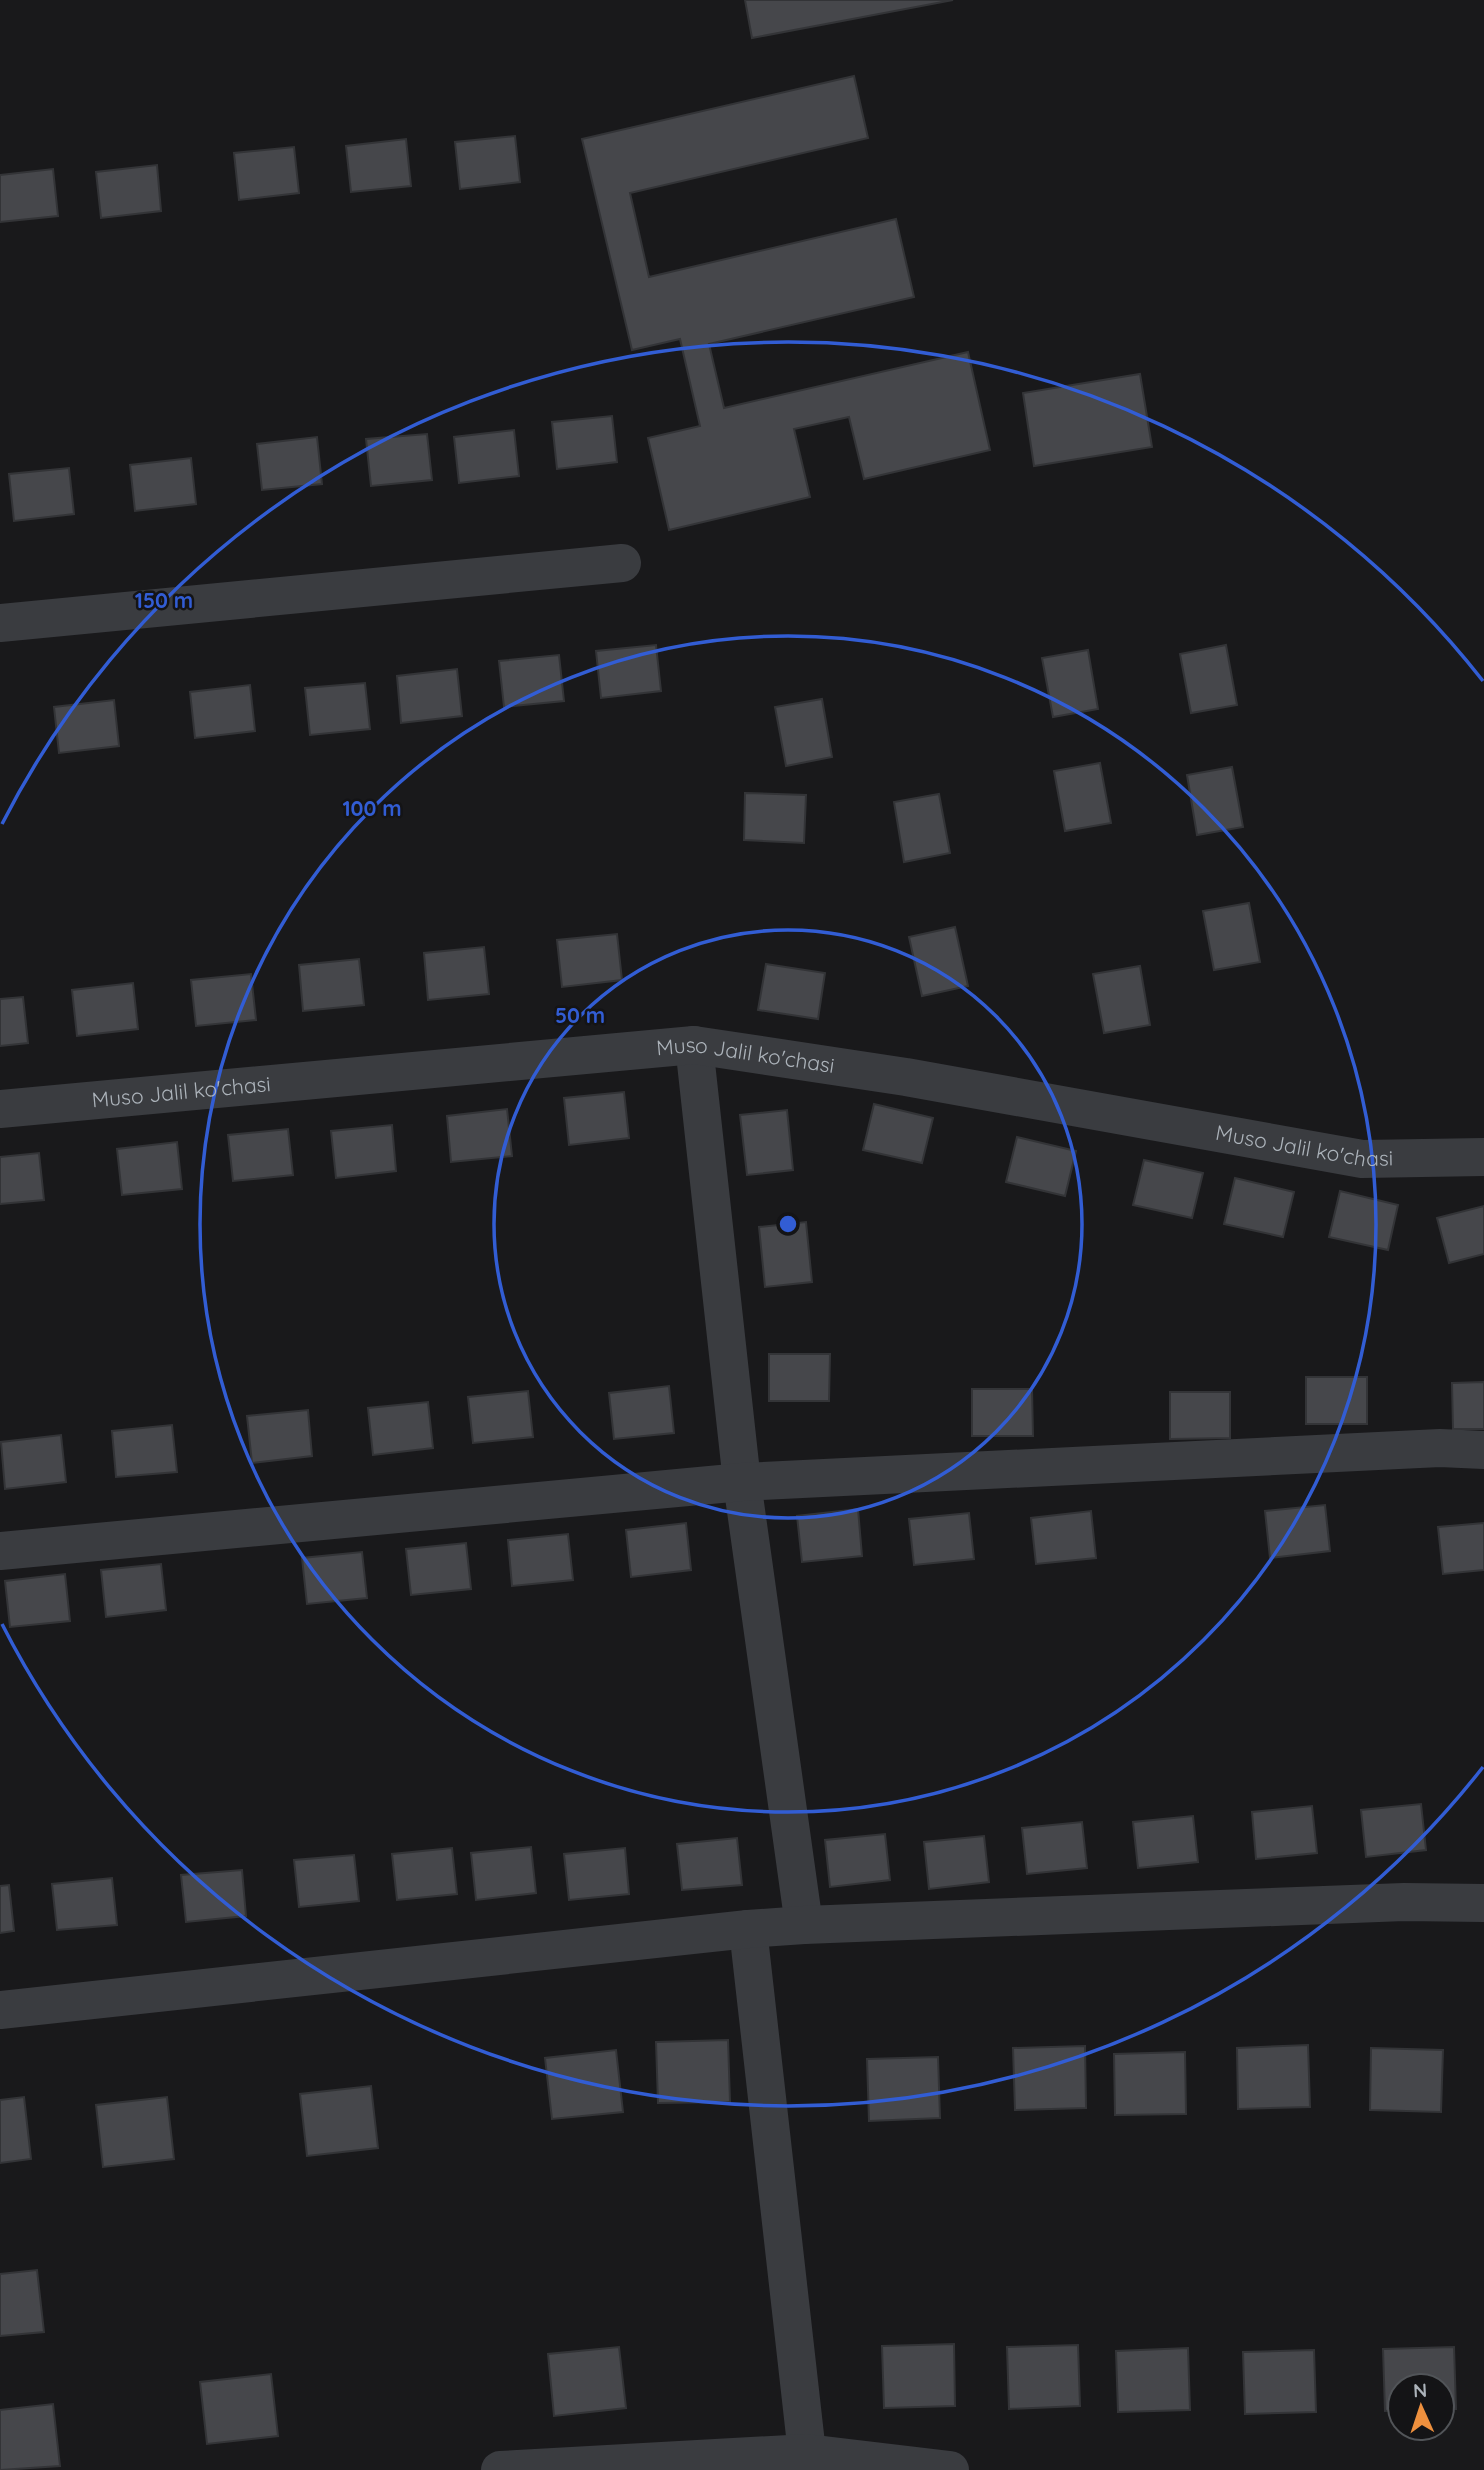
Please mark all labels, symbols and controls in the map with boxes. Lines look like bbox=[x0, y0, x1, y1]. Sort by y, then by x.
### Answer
text: 150 m bbox=[135, 587, 193, 613]
text: 100 m bbox=[342, 795, 402, 821]
text: 50 m bbox=[555, 1002, 605, 1028]
street label: Muso Jalil ko'chasi bbox=[655, 1031, 836, 1078]
street label: Muso Jalil ko'chasi bbox=[90, 1070, 272, 1112]
street label: Muso Jalil ko'chasi bbox=[1214, 1119, 1393, 1172]
centre of rings bbox=[776, 1212, 800, 1236]
north arrow bbox=[1386, 2372, 1456, 2442]
text: N bbox=[1413, 2378, 1428, 2402]

